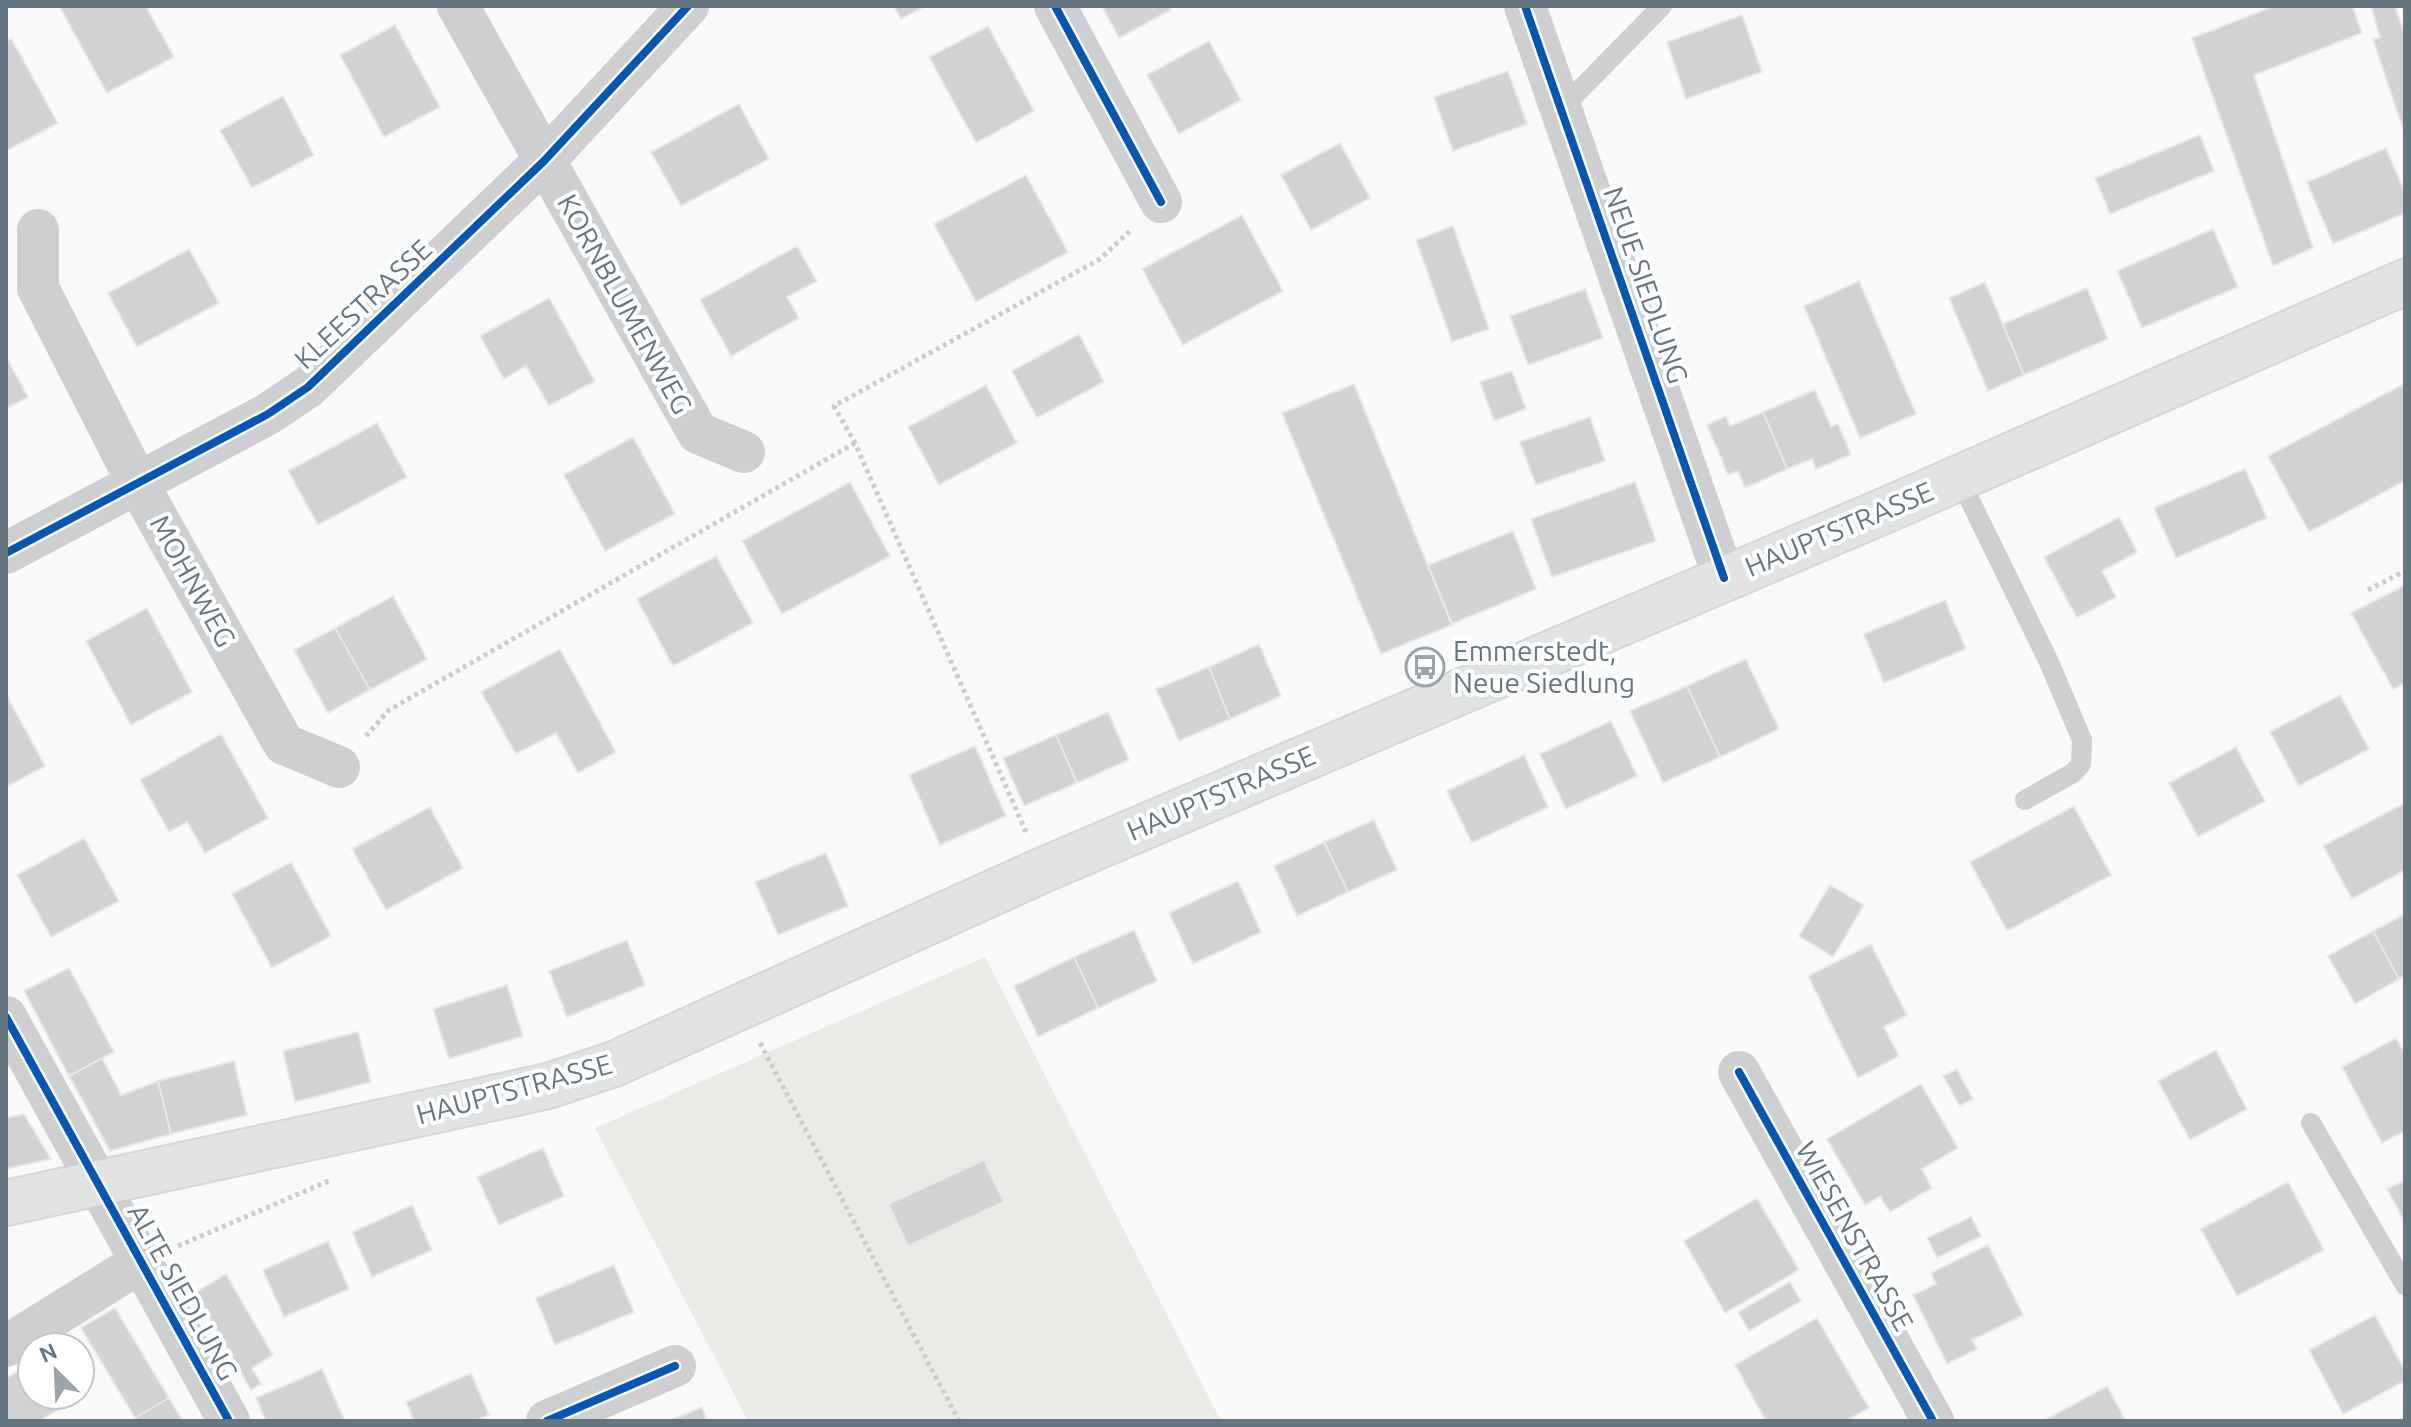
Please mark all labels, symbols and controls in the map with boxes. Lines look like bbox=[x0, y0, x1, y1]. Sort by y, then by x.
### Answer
street label: NEUE SIEDLUNG bbox=[1598, 183, 1695, 387]
street label: KORNBLUMENWEG bbox=[552, 189, 699, 419]
street label: KLEESTRASSE bbox=[288, 233, 437, 375]
street label: HAUPTSTRASSE bbox=[1740, 475, 1937, 582]
street label: MOHNWEG bbox=[145, 510, 242, 652]
place label: Emmerstedt, Neue Siedlung bbox=[1453, 635, 1635, 698]
bus stop icon: Emmerstedt, Neue Siedlung bbox=[1404, 646, 1446, 688]
street label: HAUPTSTRASSE bbox=[1122, 739, 1319, 846]
street label: HAUPTSTRASSE bbox=[413, 1047, 615, 1130]
street label: WIESENSTRASSE bbox=[1791, 1136, 1920, 1336]
street label: ALTE SIEDLUNG bbox=[122, 1198, 245, 1385]
north arrow bbox=[16, 1331, 96, 1411]
text: N bbox=[35, 1338, 60, 1367]

